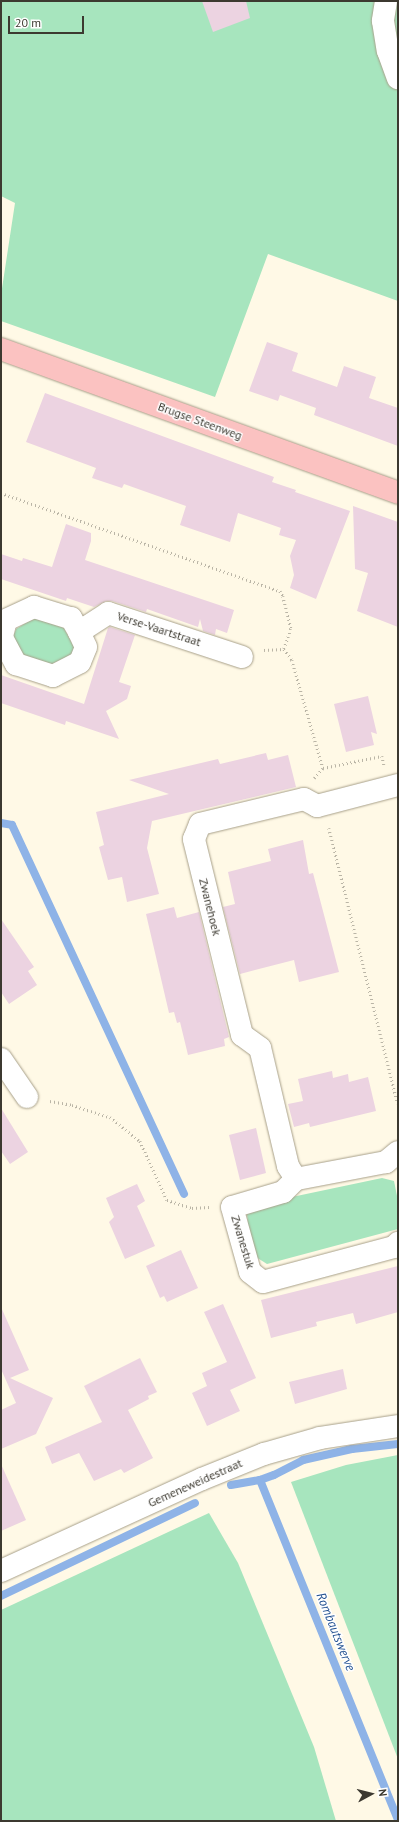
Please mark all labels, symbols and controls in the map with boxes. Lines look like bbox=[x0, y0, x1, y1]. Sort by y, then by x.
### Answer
scale bar bbox=[10, 8, 86, 34]
text: 20 m bbox=[15, 15, 41, 30]
street label: Brugse Steenweg bbox=[156, 399, 244, 443]
street label: Verse-Vaartstraat bbox=[115, 609, 203, 649]
street label: Zwanehoek bbox=[196, 877, 224, 937]
street label: Zwanestuk bbox=[228, 1214, 258, 1270]
street label: Gemeneweidestraat bbox=[146, 1456, 244, 1510]
water label: Rombautswerve bbox=[312, 1591, 358, 1673]
north arrow bbox=[351, 1774, 391, 1814]
text: N bbox=[376, 1788, 390, 1797]

